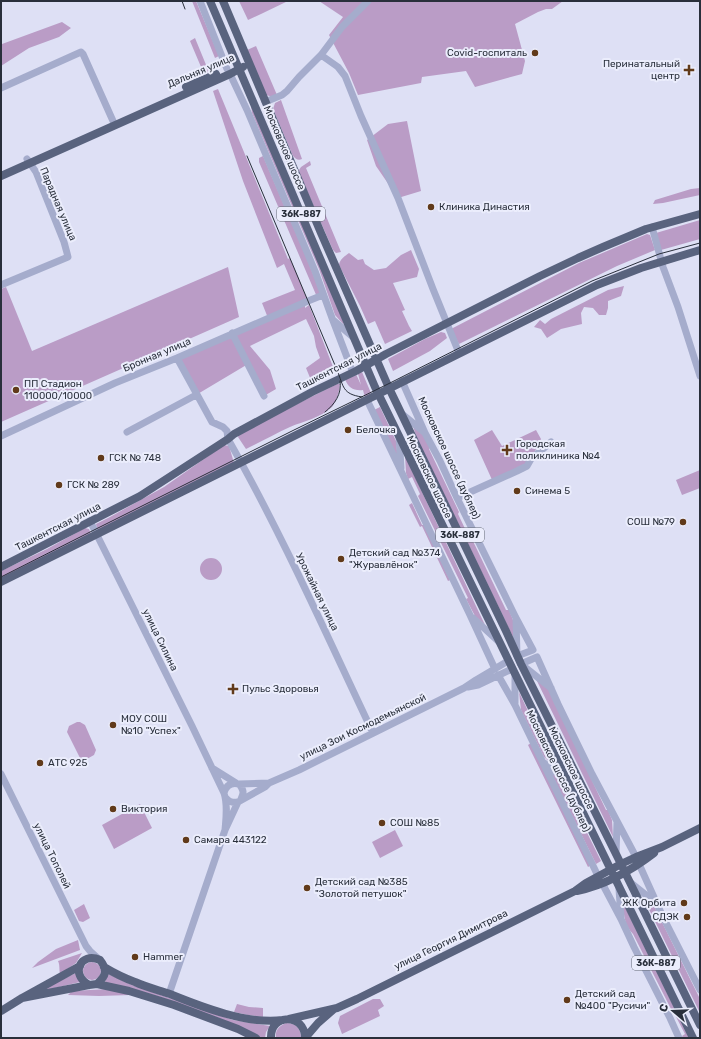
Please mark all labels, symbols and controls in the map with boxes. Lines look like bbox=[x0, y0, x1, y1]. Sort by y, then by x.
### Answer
place label: Covid-госпиталь bbox=[447, 47, 527, 59]
marker: Covid-госпиталь bbox=[530, 48, 540, 58]
street label: Дальняя улица bbox=[166, 51, 236, 91]
place label: Перинатальный центр bbox=[603, 58, 680, 82]
marker: Перинатальный центр bbox=[683, 64, 695, 76]
street label: Московское шоссе bbox=[261, 104, 307, 192]
street label: Парадная улица bbox=[37, 166, 79, 242]
place label: Клиника Династия bbox=[439, 201, 530, 213]
marker: Клиника Династия bbox=[426, 202, 436, 212]
road number: 36К-887 bbox=[277, 207, 325, 221]
street label: Бронная улица bbox=[121, 335, 193, 375]
street label: Ташкентская улица bbox=[294, 340, 384, 394]
place label: ПП Стадион 110000/10000 bbox=[24, 378, 92, 402]
marker: ПП Стадион 110000/10000 bbox=[11, 385, 21, 395]
street label: Московское шоссе (дублер) bbox=[415, 395, 483, 521]
place label: Белочка bbox=[356, 424, 396, 436]
marker: Белочка bbox=[343, 425, 353, 435]
street label: Московское шоссе bbox=[404, 434, 454, 520]
place label: Городская поликлиника №4 bbox=[516, 438, 600, 462]
marker: Городская поликлиника №4 bbox=[501, 444, 513, 456]
place label: ГСК № 748 bbox=[109, 452, 161, 464]
marker: ГСК № 748 bbox=[96, 453, 106, 463]
place label: ГСК № 289 bbox=[67, 479, 120, 491]
marker: ГСК № 289 bbox=[54, 480, 64, 490]
place label: Синема 5 bbox=[525, 485, 570, 497]
marker: Синема 5 bbox=[512, 486, 522, 496]
street label: Ташкентская улица bbox=[13, 500, 103, 554]
place label: СОШ №79 bbox=[627, 516, 675, 528]
marker: СОШ №79 bbox=[678, 517, 688, 527]
road number: 36К-887 bbox=[436, 528, 484, 542]
place label: Детский сад №374 "Журавлёнок" bbox=[349, 547, 440, 571]
street label: Урожайная улица bbox=[293, 551, 341, 633]
marker: Детский сад №374 "Журавлёнок" bbox=[336, 554, 346, 564]
street label: улица Силина bbox=[140, 607, 180, 673]
marker: Пульс Здоровья bbox=[227, 683, 239, 695]
place label: Пульс Здоровья bbox=[242, 683, 319, 695]
street label: улица Зои Космодемьянской bbox=[298, 691, 428, 763]
street label: Московское шоссе (дублер) bbox=[523, 708, 593, 834]
place label: МОУ СОШ №10 "Успех" bbox=[121, 713, 181, 737]
marker: МОУ СОШ №10 "Успех" bbox=[108, 720, 118, 730]
street label: Московское шоссе bbox=[546, 725, 596, 812]
place label: АТС 925 bbox=[48, 757, 87, 769]
marker: АТС 925 bbox=[35, 758, 45, 768]
place label: Виктория bbox=[121, 803, 168, 815]
marker: Виктория bbox=[108, 804, 118, 814]
place label: СОШ №85 bbox=[390, 817, 439, 829]
marker: СОШ №85 bbox=[377, 818, 387, 828]
street label: улица Тополей bbox=[31, 821, 73, 891]
place label: Самара 443122 bbox=[194, 834, 267, 846]
marker: Самара 443122 bbox=[181, 835, 191, 845]
place label: Детский сад №385 "Золотой петушок" bbox=[315, 876, 408, 900]
marker: Детский сад №385 "Золотой петушок" bbox=[302, 883, 312, 893]
place label: ЖК Орбита bbox=[622, 897, 676, 909]
marker: ЖК Орбита bbox=[679, 898, 689, 908]
street label: улица Георгия Димитрова bbox=[392, 907, 510, 973]
place label: СДЭК bbox=[652, 911, 680, 923]
marker: СДЭК bbox=[682, 912, 692, 922]
place label: Hammer bbox=[143, 951, 183, 963]
marker: Hammer bbox=[130, 952, 140, 962]
road number: 36К-887 bbox=[632, 956, 680, 970]
place label: Детский сад №400 "Русичи" bbox=[575, 988, 651, 1012]
north arrow bbox=[653, 991, 693, 1031]
marker: Детский сад №400 "Русичи" bbox=[562, 995, 572, 1005]
text: С bbox=[657, 1002, 672, 1014]

